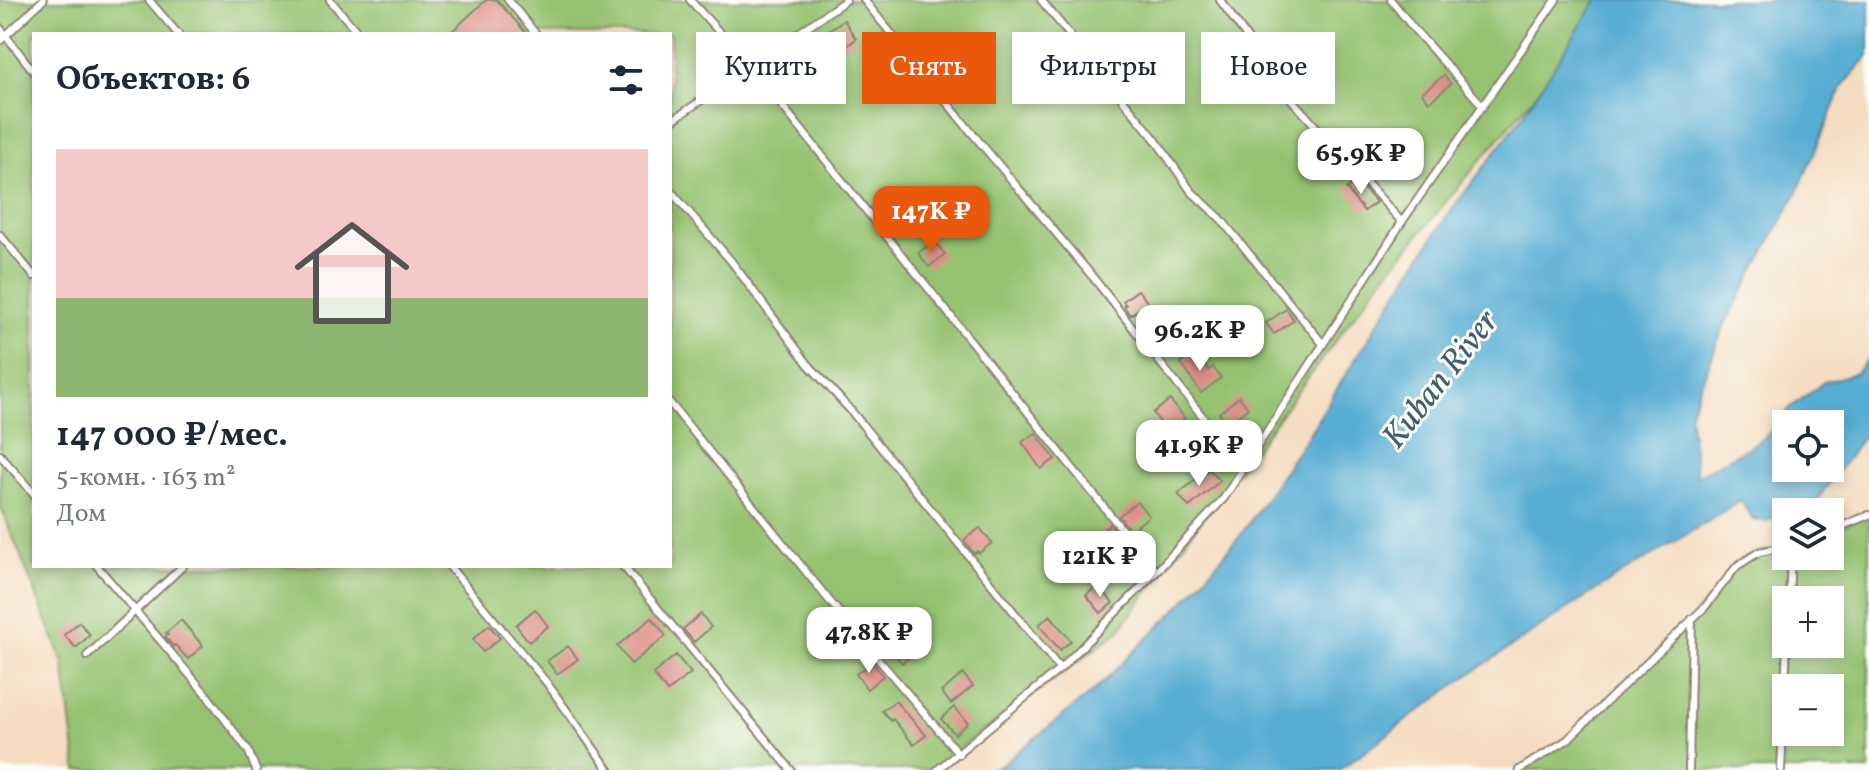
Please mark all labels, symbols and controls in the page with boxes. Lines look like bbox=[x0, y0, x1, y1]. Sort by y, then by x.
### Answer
chip: Купить bbox=[696, 32, 846, 104]
chip: Снять bbox=[862, 32, 996, 104]
chip: Фильтры bbox=[1012, 32, 1185, 104]
chip: Новое bbox=[1201, 32, 1335, 104]
text: Объектов: 6 bbox=[56, 57, 251, 104]
icon: filters bbox=[604, 58, 648, 102]
pin: 65.9K ₽ bbox=[1287, 128, 1435, 196]
text: 65.9K ₽ bbox=[1316, 136, 1406, 172]
pin: 147K ₽ bbox=[866, 186, 996, 254]
text: 147K ₽ bbox=[891, 194, 971, 230]
icon: home bbox=[280, 201, 424, 345]
water label: Kuban River bbox=[1373, 301, 1511, 459]
pin: 96.2K ₽ bbox=[1126, 305, 1274, 373]
text: 96.2K ₽ bbox=[1154, 313, 1246, 349]
map controls bbox=[1772, 410, 1844, 746]
button: locate bbox=[1772, 410, 1844, 482]
text: 147 000 ₽/мес. bbox=[56, 413, 288, 460]
pin: 41.9K ₽ bbox=[1125, 420, 1273, 488]
text: 41.9K ₽ bbox=[1154, 428, 1244, 464]
text: 5-комн. · 163 m² bbox=[56, 460, 236, 496]
text: Дом bbox=[56, 496, 106, 532]
button: layers bbox=[1772, 498, 1844, 570]
pin: 121K ₽ bbox=[1035, 531, 1165, 599]
text: 121K ₽ bbox=[1062, 539, 1138, 575]
button: + bbox=[1772, 586, 1844, 658]
pin: 47.8K ₽ bbox=[795, 607, 943, 675]
text: 47.8K ₽ bbox=[825, 615, 913, 651]
button: − bbox=[1772, 674, 1844, 746]

